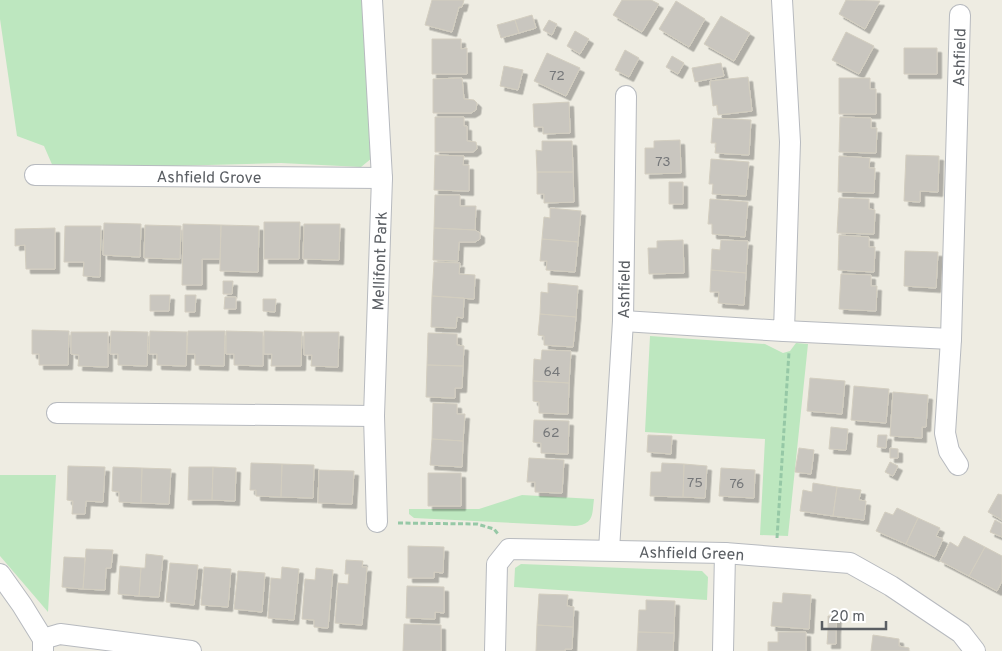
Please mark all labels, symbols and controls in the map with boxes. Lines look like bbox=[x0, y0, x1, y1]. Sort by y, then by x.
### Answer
street label: Ashfield bbox=[950, 28, 972, 87]
house number: 72 bbox=[549, 68, 565, 85]
house number: 73 bbox=[655, 154, 671, 171]
street label: Ashfield Grove bbox=[157, 168, 261, 189]
street label: Mellifont Park bbox=[369, 211, 393, 311]
street label: Ashfield bbox=[615, 260, 636, 319]
house number: 64 bbox=[543, 364, 561, 381]
house number: 62 bbox=[543, 425, 559, 442]
house number: 75 bbox=[687, 475, 703, 492]
house number: 76 bbox=[730, 476, 744, 493]
street label: Ashfield Green bbox=[639, 543, 745, 567]
scale bar bbox=[822, 598, 886, 630]
text: 20 m bbox=[830, 608, 865, 627]

